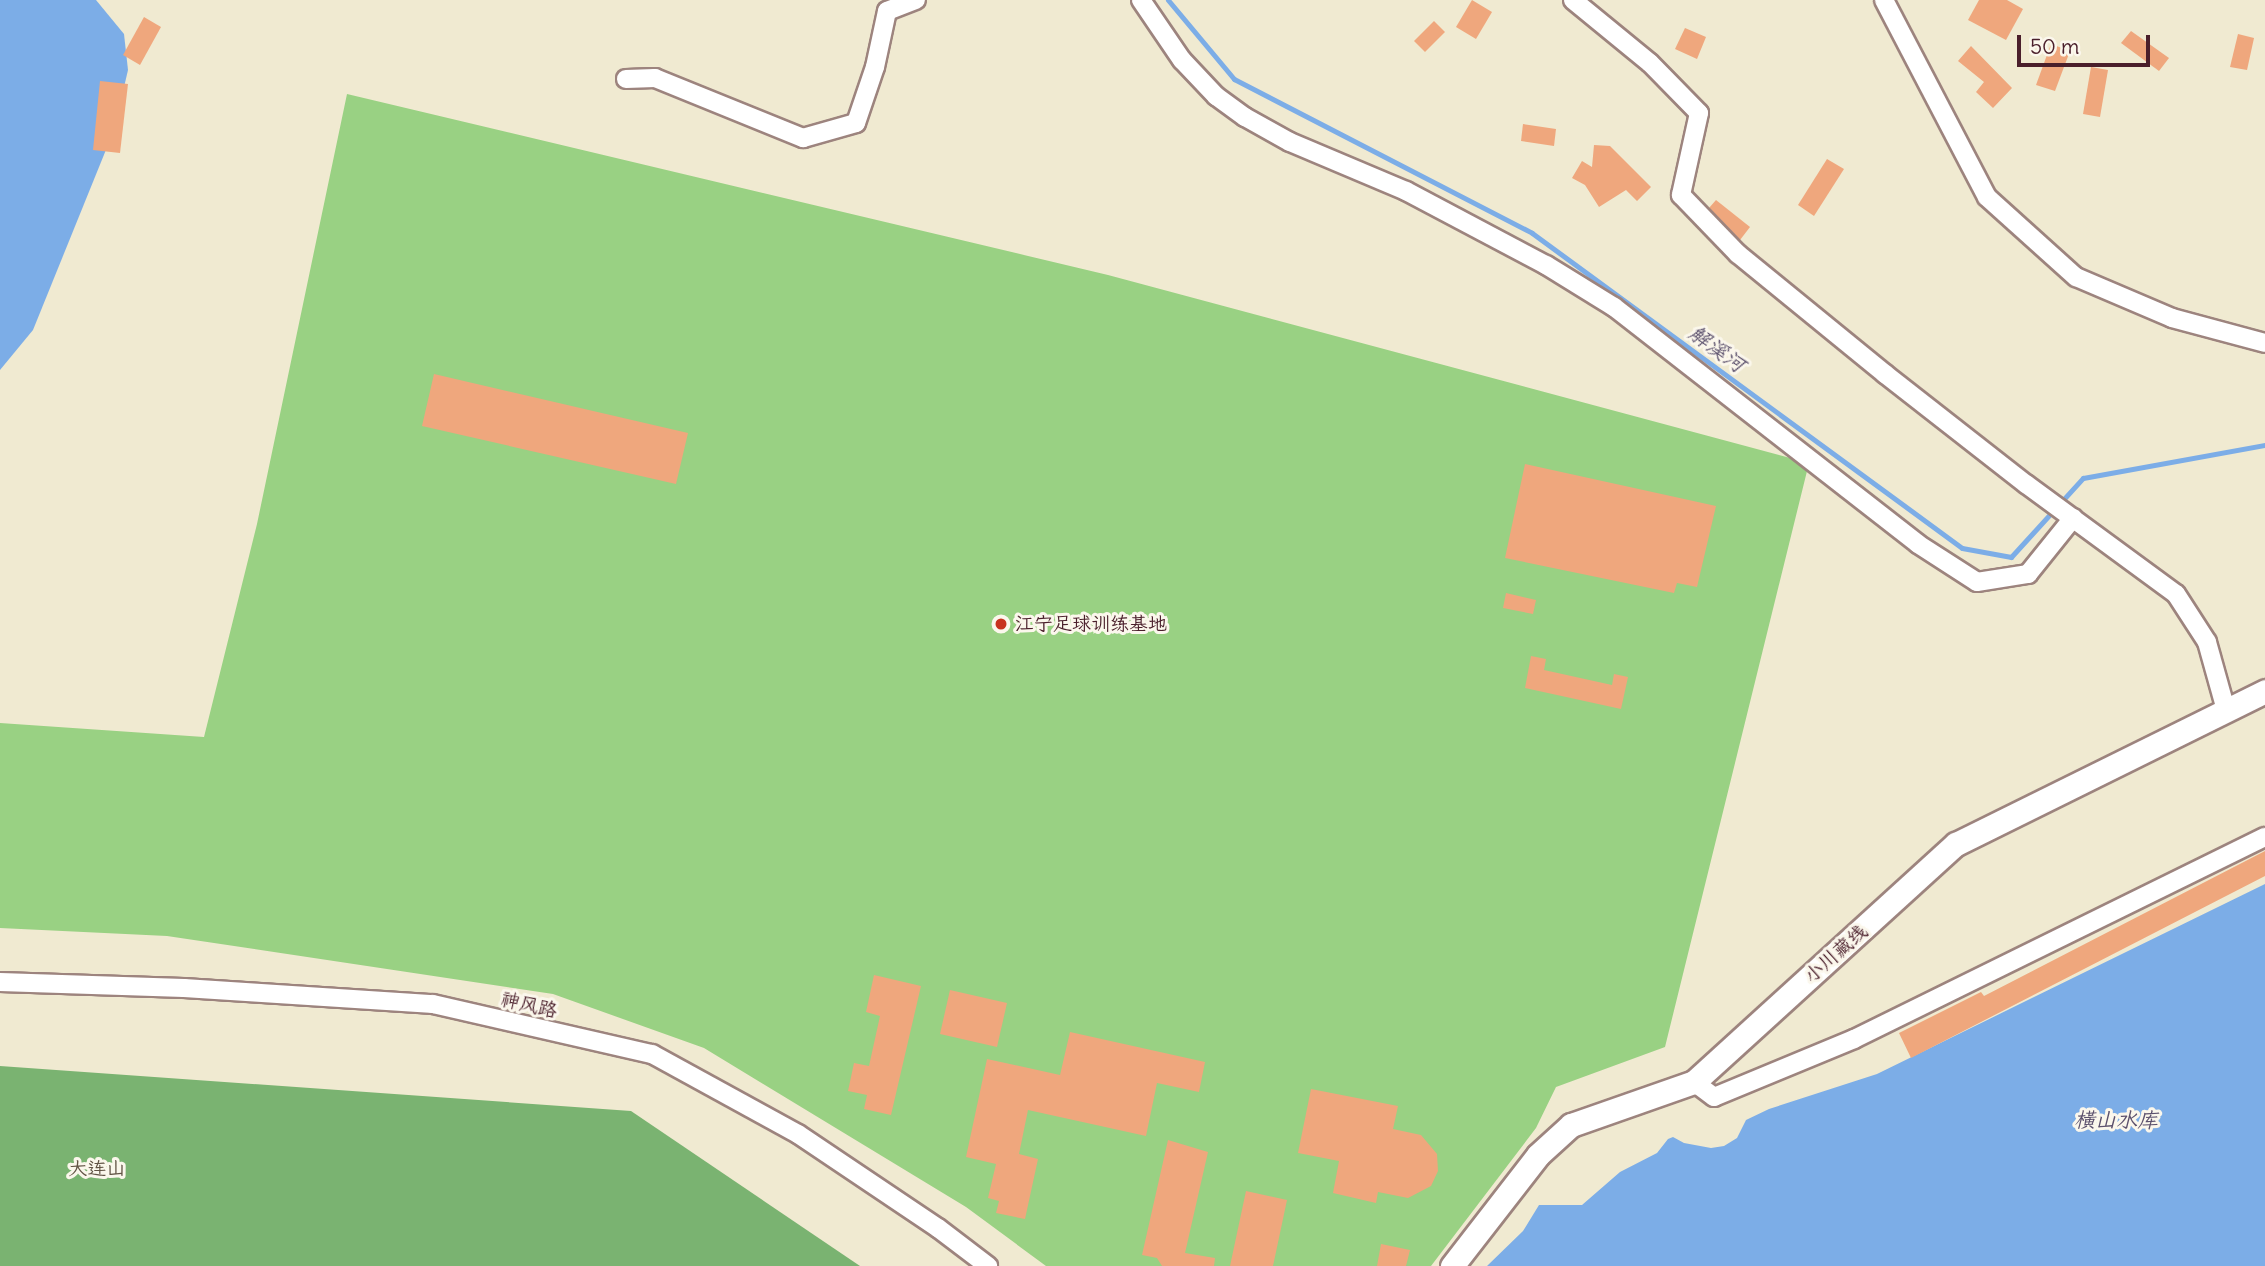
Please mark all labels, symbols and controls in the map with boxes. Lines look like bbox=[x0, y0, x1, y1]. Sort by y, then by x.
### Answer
scale bar bbox=[2020, 21, 2153, 65]
text: 50 m bbox=[2030, 33, 2079, 60]
water label: 解溪河 bbox=[1684, 320, 1750, 378]
place label: 江宁足球训练基地 bbox=[1015, 613, 1167, 635]
marker: 江宁足球训练基地 bbox=[993, 616, 1009, 632]
street label: 小川藏线 bbox=[1800, 920, 1872, 988]
street label: 神风路 bbox=[499, 987, 559, 1023]
water label: 横山水库 bbox=[2074, 1107, 2158, 1133]
park label: 大连山 bbox=[69, 1158, 125, 1180]

